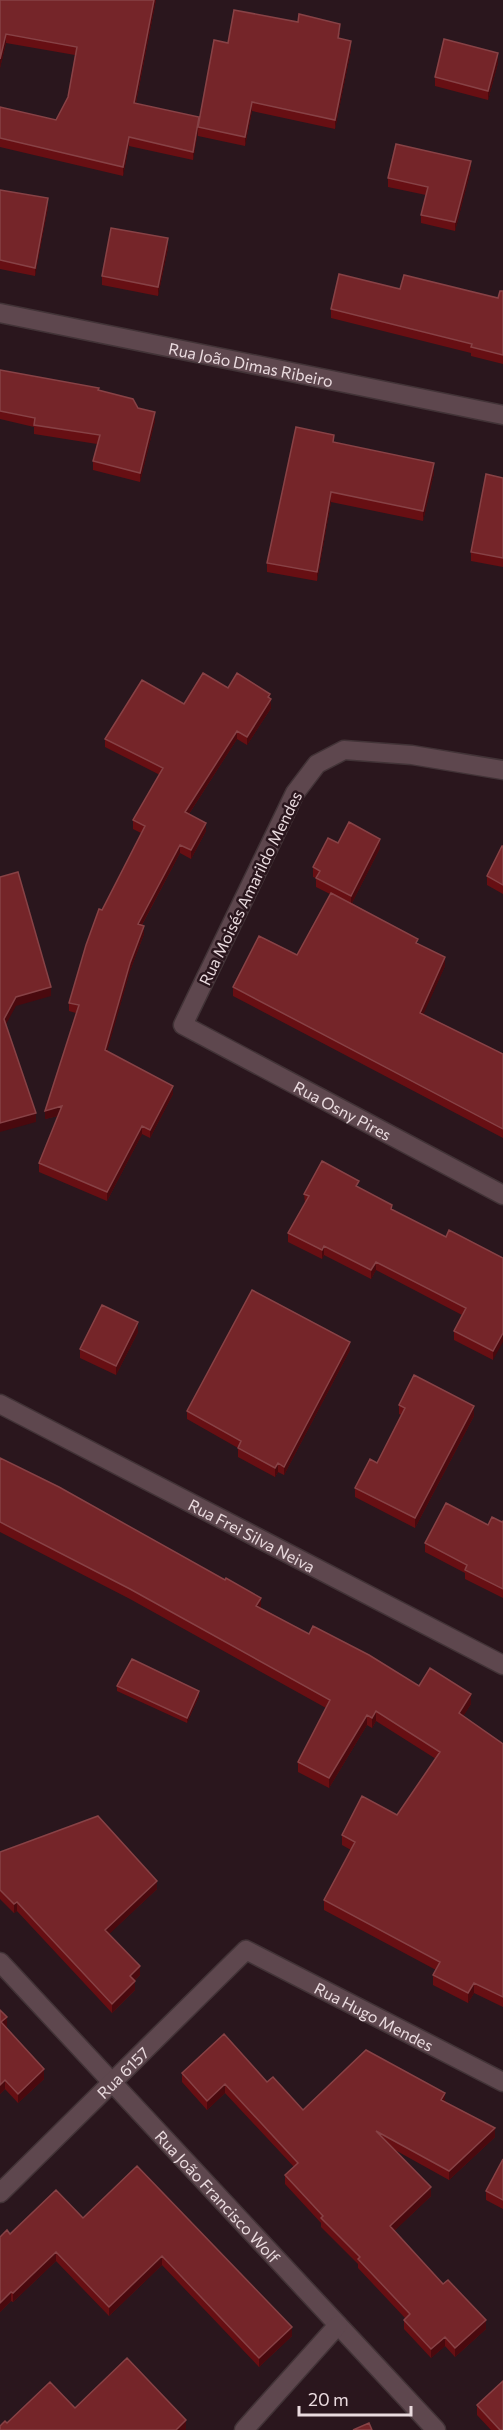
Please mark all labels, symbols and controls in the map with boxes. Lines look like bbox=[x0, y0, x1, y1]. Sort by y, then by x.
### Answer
street label: Rua João Dimas Ribeiro bbox=[167, 338, 335, 390]
street label: Rua Moisés Amarildo Mendes bbox=[195, 788, 305, 988]
street label: Rua Osny Pires bbox=[291, 1076, 395, 1144]
street label: Rua Frei Silva Neiva bbox=[186, 1494, 319, 1575]
street label: Rua Hugo Mendes bbox=[312, 1978, 437, 2054]
street label: Rua 6157 bbox=[92, 2042, 152, 2102]
street label: Rua João Francisco Wolf bbox=[152, 2126, 285, 2267]
scale bar bbox=[299, 2379, 412, 2417]
text: 20 m bbox=[308, 2388, 349, 2410]

